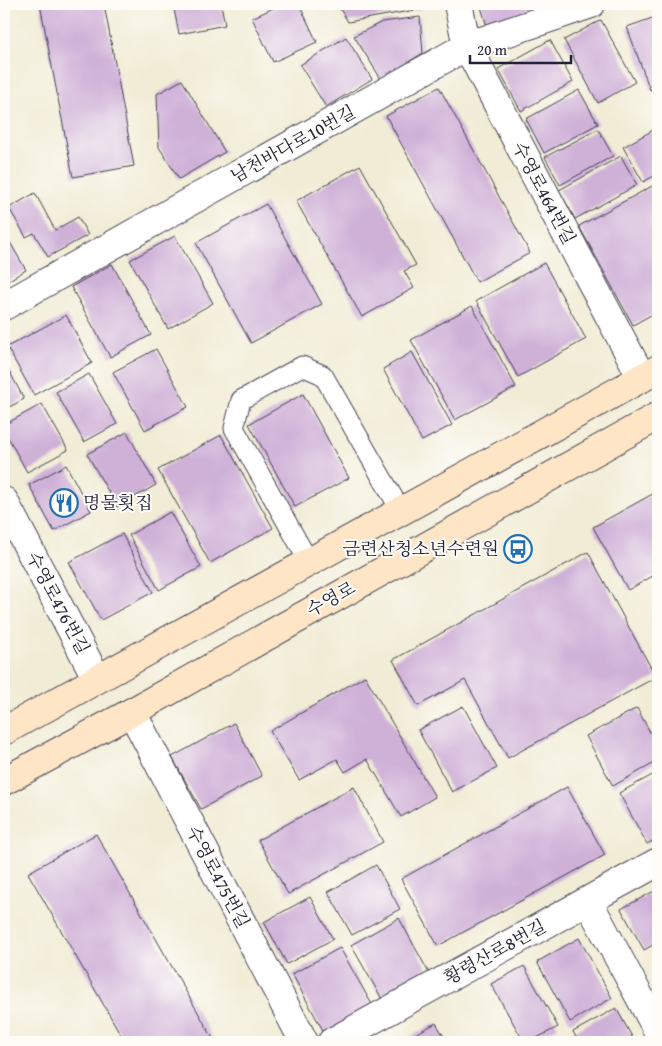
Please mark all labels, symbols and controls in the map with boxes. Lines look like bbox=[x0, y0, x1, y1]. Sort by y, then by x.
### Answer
scale bar bbox=[470, 32, 571, 64]
text: 20 m bbox=[477, 39, 508, 60]
street label: 남천바다로10번길 bbox=[225, 98, 360, 189]
street label: 수영로464번길 bbox=[506, 137, 583, 249]
restaurant icon: 명물횟집 bbox=[49, 488, 79, 518]
place label: 명물횟집 bbox=[83, 489, 153, 516]
bus stop icon: 금련산청소년수련원 bbox=[503, 534, 533, 564]
place label: 금련산청소년수련원 bbox=[343, 535, 499, 562]
street label: 수영로476번길 bbox=[20, 547, 97, 659]
street label: 수영로 bbox=[301, 574, 360, 623]
street label: 수영로475번길 bbox=[180, 821, 257, 933]
street label: 황령산로8번길 bbox=[439, 912, 551, 991]

